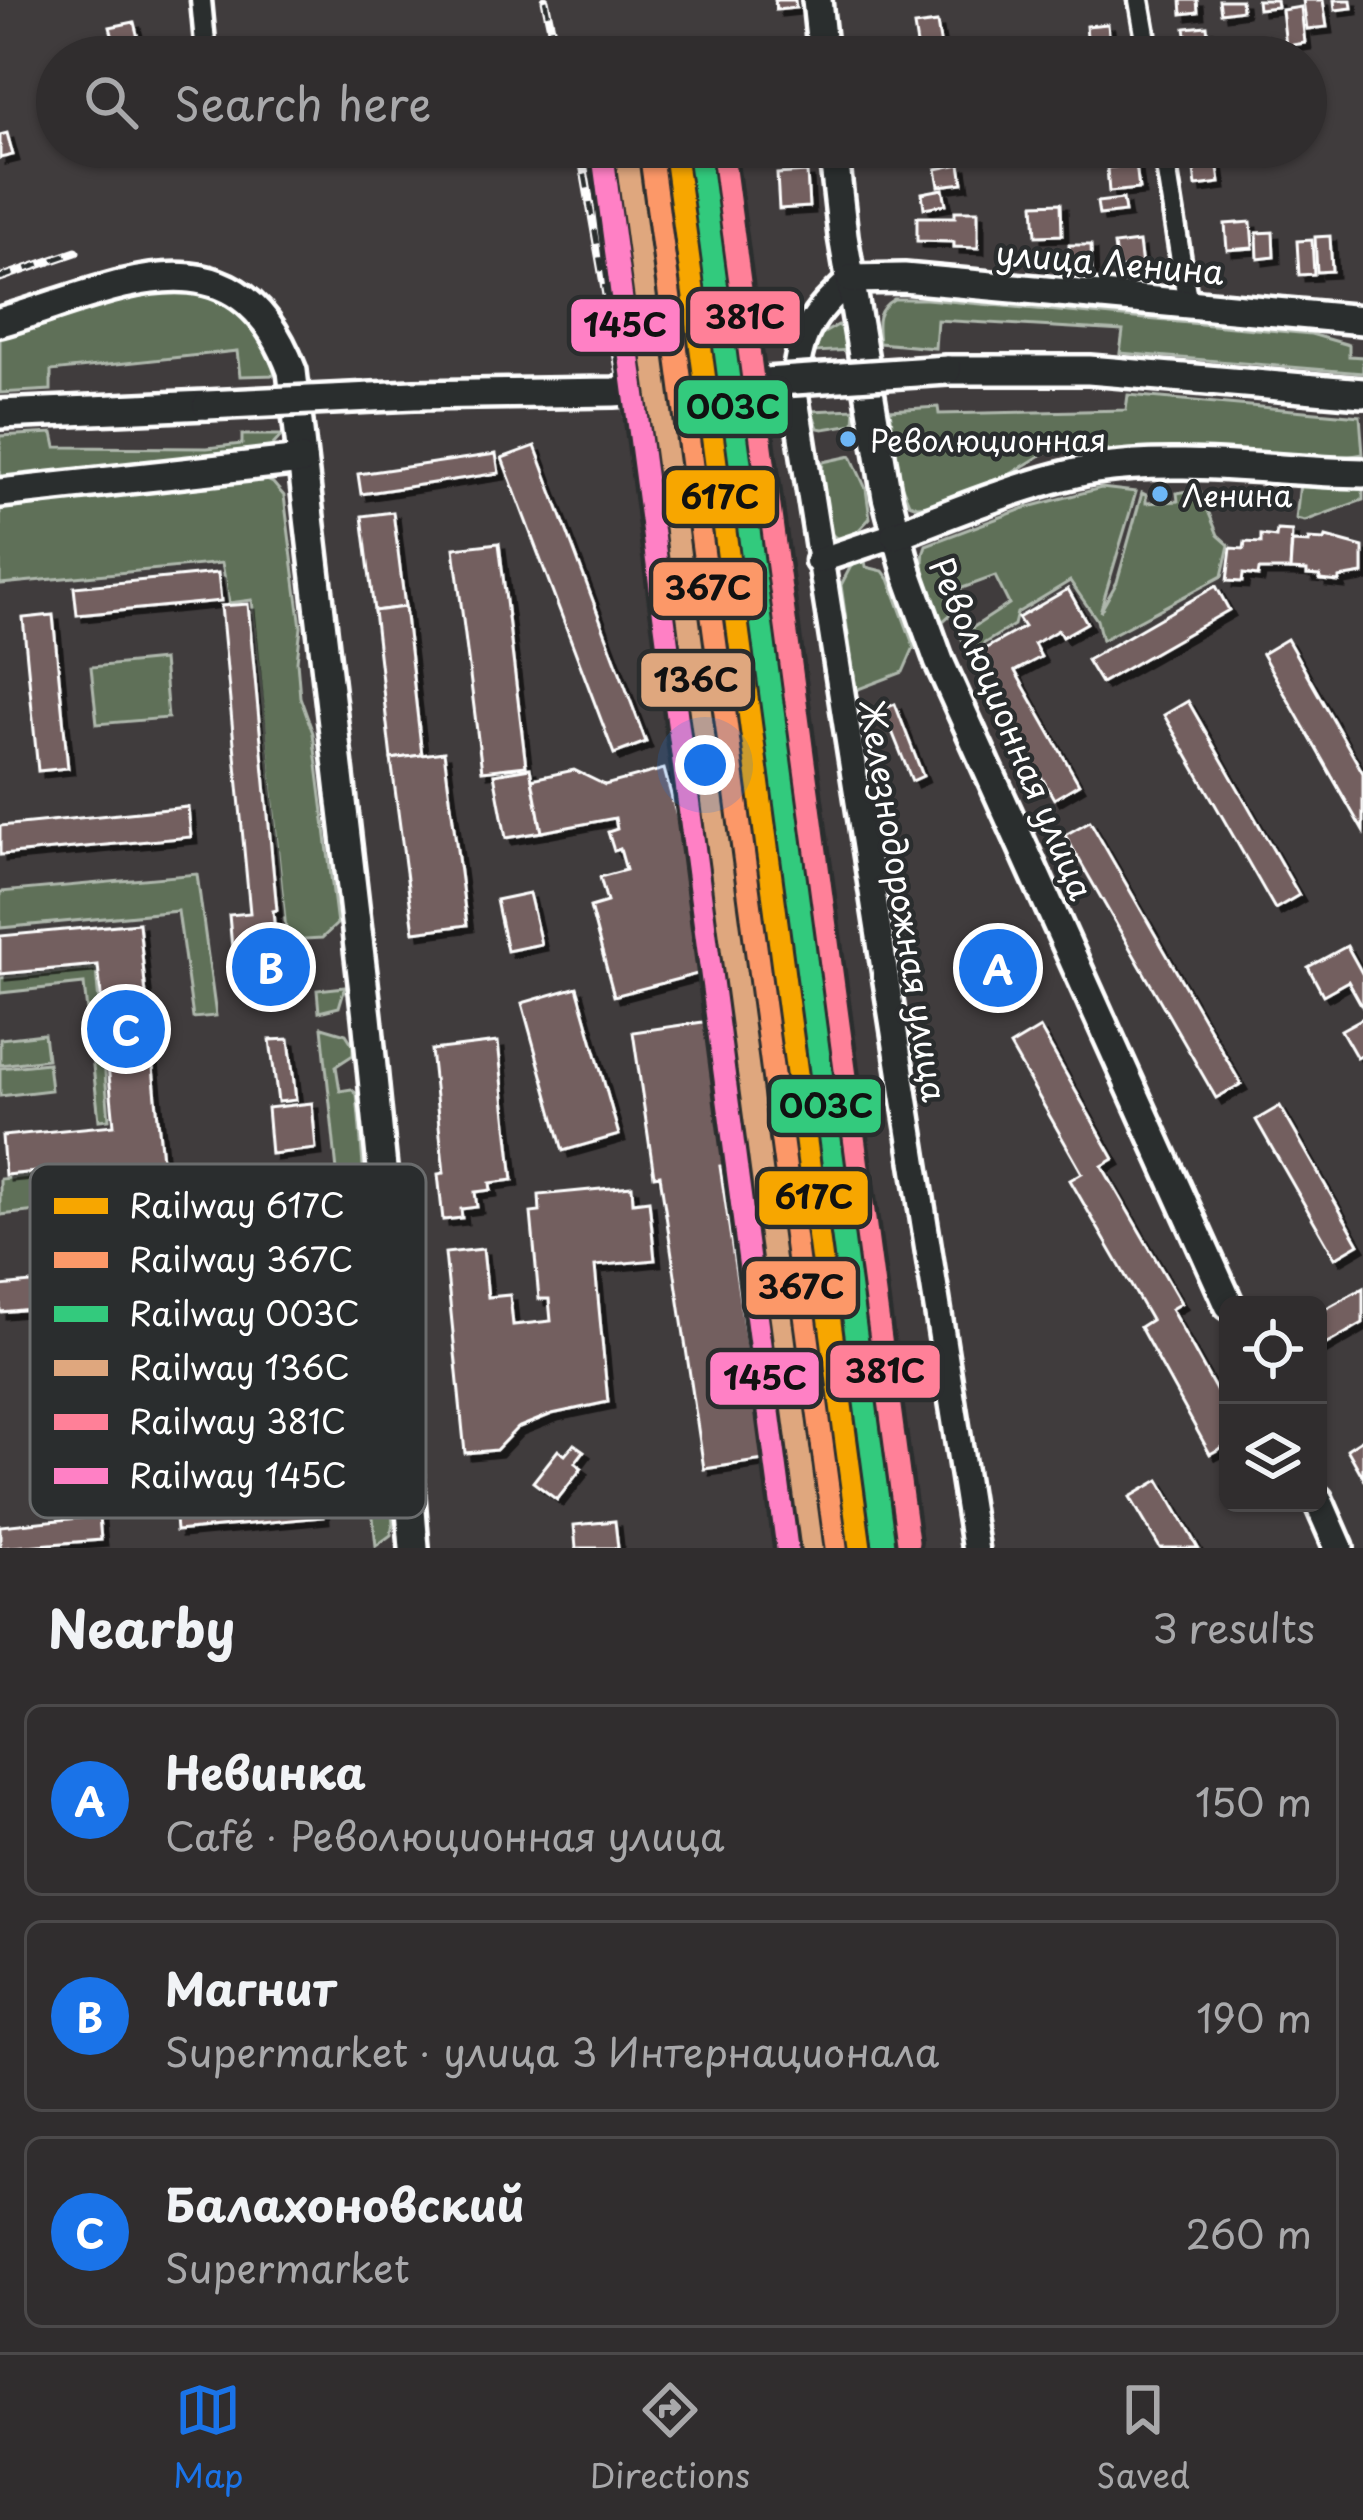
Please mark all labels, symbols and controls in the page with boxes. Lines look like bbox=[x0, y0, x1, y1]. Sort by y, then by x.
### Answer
search box bbox=[36, 36, 1327, 168]
text: Search here bbox=[174, 68, 431, 136]
icon: search bbox=[78, 69, 144, 135]
street label: улица Ленина bbox=[994, 226, 1226, 296]
line badge: 381С bbox=[688, 289, 802, 346]
text: 381С bbox=[705, 290, 785, 340]
line badge: 145С bbox=[569, 297, 682, 354]
text: 145С bbox=[583, 298, 667, 348]
line badge: 003С bbox=[676, 378, 790, 436]
text: 003С bbox=[686, 380, 780, 430]
place label: Революционная bbox=[870, 417, 1106, 462]
marker: Революционная bbox=[837, 428, 859, 450]
line badge: 617C bbox=[664, 468, 777, 526]
text: 617C bbox=[681, 470, 759, 520]
place label: Ленина bbox=[1182, 472, 1292, 517]
marker: Ленина bbox=[1149, 483, 1171, 505]
street label: Революционная улица bbox=[918, 549, 1108, 907]
line badge: 367С bbox=[651, 560, 765, 618]
text: 367С bbox=[664, 561, 752, 611]
line badge: 136С bbox=[639, 651, 753, 709]
text: 136С bbox=[653, 653, 739, 703]
street label: Железнодорожная улица bbox=[848, 695, 962, 1105]
your location bbox=[675, 735, 735, 795]
pin: B bbox=[232, 922, 310, 1012]
pin: A bbox=[959, 923, 1037, 1013]
pin: C bbox=[87, 984, 165, 1074]
line badge: 003С bbox=[769, 1077, 883, 1135]
text: 003С bbox=[779, 1079, 873, 1129]
legend bbox=[30, 1164, 426, 1518]
line badge: 617C bbox=[757, 1169, 870, 1227]
text: 617C bbox=[775, 1170, 853, 1220]
text: Railway 617C bbox=[129, 1179, 345, 1229]
text: Railway 367С bbox=[129, 1233, 353, 1283]
line badge: 367С bbox=[744, 1259, 858, 1317]
text: 367С bbox=[757, 1260, 845, 1310]
text: Railway 003С bbox=[129, 1287, 360, 1337]
map controls bbox=[1219, 1296, 1327, 1512]
button: locate bbox=[1219, 1296, 1327, 1404]
text: Railway 136С bbox=[129, 1341, 350, 1391]
line badge: 381С bbox=[828, 1343, 942, 1400]
text: 381С bbox=[845, 1344, 925, 1394]
line badge: 145С bbox=[708, 1350, 821, 1407]
text: 145С bbox=[723, 1351, 807, 1401]
text: Railway 381С bbox=[129, 1395, 346, 1445]
button: layers bbox=[1219, 1404, 1327, 1512]
text: Railway 145С bbox=[129, 1449, 347, 1499]
text: Nearby bbox=[48, 1588, 235, 1665]
text: 3 results bbox=[1152, 1597, 1315, 1656]
text: Невинка bbox=[165, 1737, 366, 1805]
text: A bbox=[75, 1771, 105, 1830]
text: 150 m bbox=[1195, 1771, 1312, 1830]
text: Café · Революционная улица bbox=[165, 1805, 724, 1864]
text: Магнит bbox=[165, 1953, 336, 2021]
text: B bbox=[77, 1987, 103, 2046]
text: 190 m bbox=[1196, 1987, 1312, 2046]
text: Supermarket · улица 3 Интернационала bbox=[165, 2021, 939, 2080]
text: Балахоновский bbox=[165, 2169, 525, 2237]
text: C bbox=[75, 2203, 105, 2262]
text: 260 m bbox=[1185, 2203, 1312, 2262]
text: Supermarket bbox=[165, 2237, 410, 2296]
tab: Map bbox=[173, 2377, 244, 2499]
tab: Directions bbox=[590, 2377, 750, 2499]
tab: Saved bbox=[1096, 2377, 1190, 2499]

